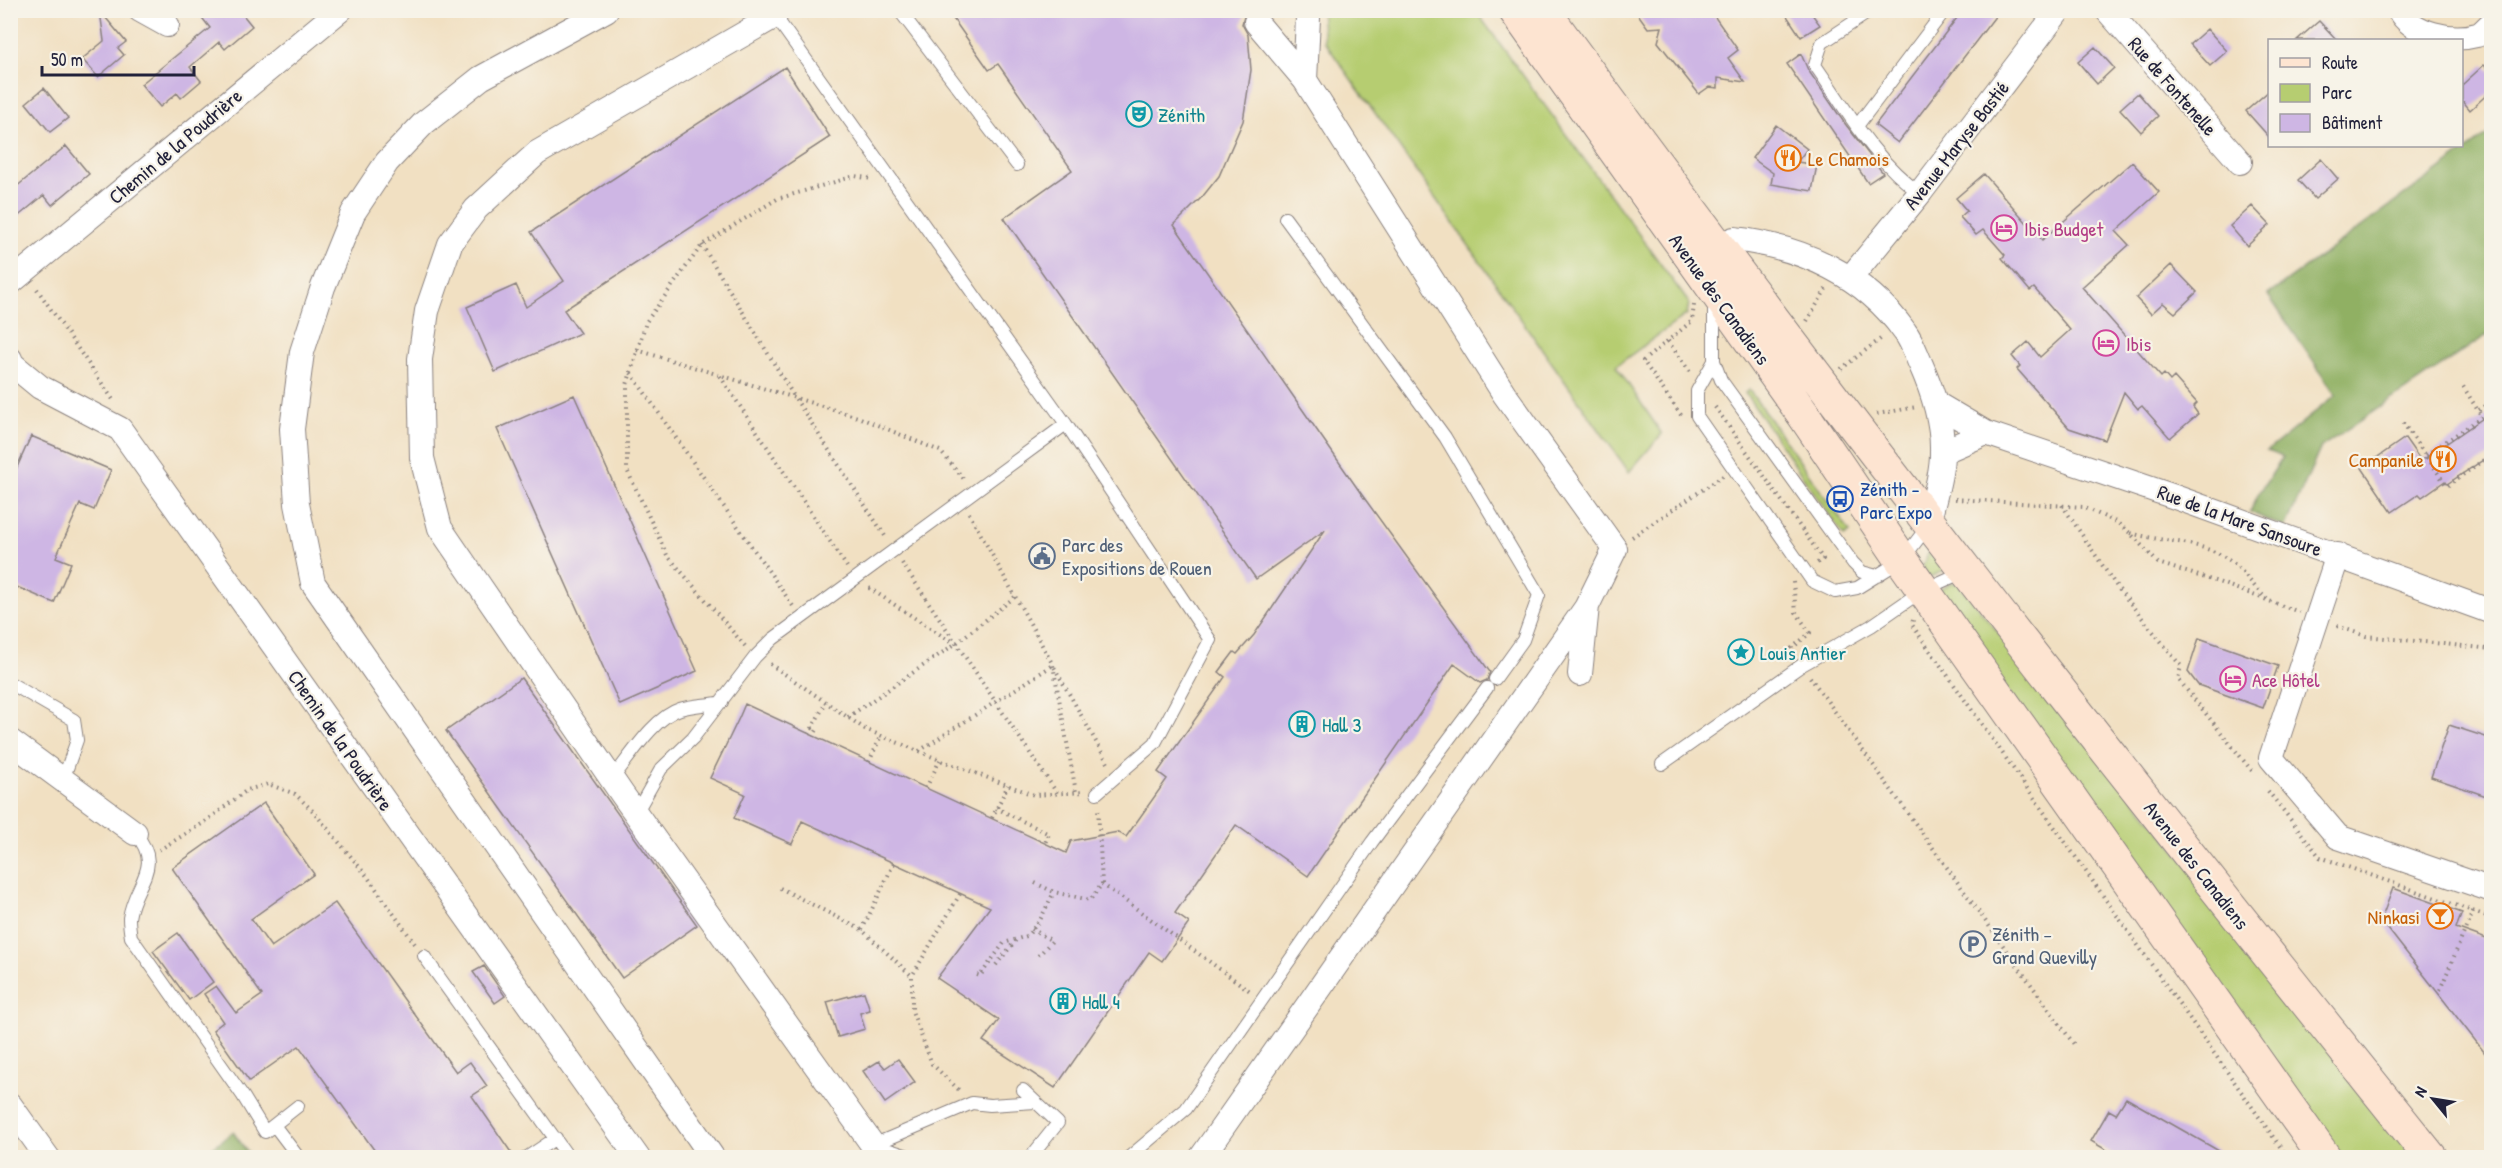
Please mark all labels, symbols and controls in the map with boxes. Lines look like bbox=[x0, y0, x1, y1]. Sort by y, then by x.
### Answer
street label: Rue de Fontenelle bbox=[2122, 31, 2224, 141]
scale bar bbox=[42, 39, 194, 77]
legend bbox=[2268, 39, 2463, 147]
text: 50 m bbox=[51, 47, 83, 72]
text: Route bbox=[2322, 50, 2358, 75]
street label: Avenue Maryse Bastié bbox=[1897, 75, 2015, 215]
text: Parc bbox=[2322, 80, 2352, 105]
street label: Chemin de la Poudrière bbox=[103, 82, 247, 210]
theatre icon: Zénith bbox=[1124, 99, 1154, 129]
place label: Zénith bbox=[1158, 101, 1205, 128]
text: Bâtiment bbox=[2322, 110, 2383, 135]
restaurant icon: Le Chamois bbox=[1773, 143, 1803, 173]
place label: Le Chamois bbox=[1808, 145, 1889, 172]
hotel icon: Ibis Budget bbox=[1989, 213, 2019, 243]
place label: Ibis Budget bbox=[2024, 215, 2105, 242]
street label: Avenue des Canadiens bbox=[1663, 228, 1777, 370]
hotel icon: Ibis bbox=[2091, 328, 2121, 358]
place label: Ibis bbox=[2126, 330, 2151, 357]
restaurant icon: Campanile bbox=[2428, 444, 2458, 474]
place label: Campanile bbox=[2348, 446, 2424, 473]
place label: Zénith - Parc Expo bbox=[1860, 475, 1932, 525]
street label: Rue de la Mare Sansoure bbox=[2154, 478, 2326, 562]
bus stop icon: Zénith - Parc Expo bbox=[1825, 484, 1855, 514]
place label: Parc des Expositions de Rouen bbox=[1062, 531, 1212, 581]
public building icon: Parc des Expositions de Rouen bbox=[1027, 541, 1057, 571]
place icon: Louis Antier bbox=[1726, 637, 1756, 667]
place label: Louis Antier bbox=[1760, 639, 1846, 666]
street label: Chemin de la Poudrière bbox=[282, 664, 400, 816]
hotel icon: Ace Hôtel bbox=[2218, 664, 2248, 694]
place label: Ace Hôtel bbox=[2252, 666, 2320, 693]
building icon: Hall 3 bbox=[1287, 709, 1317, 739]
place label: Hall 3 bbox=[1322, 711, 1361, 738]
street label: Avenue des Canadiens bbox=[2138, 795, 2256, 935]
bar icon: Ninkasi bbox=[2425, 901, 2455, 931]
place label: Ninkasi bbox=[2368, 903, 2420, 930]
place label: Zénith – Grand Quevilly bbox=[1992, 920, 2097, 970]
parking icon: Zénith – Grand Quevilly bbox=[1958, 929, 1988, 959]
building icon: Hall 4 bbox=[1048, 986, 1078, 1016]
place label: Hall 4 bbox=[1082, 988, 1120, 1015]
north arrow bbox=[2403, 1069, 2463, 1129]
text: N bbox=[2408, 1082, 2432, 1101]

